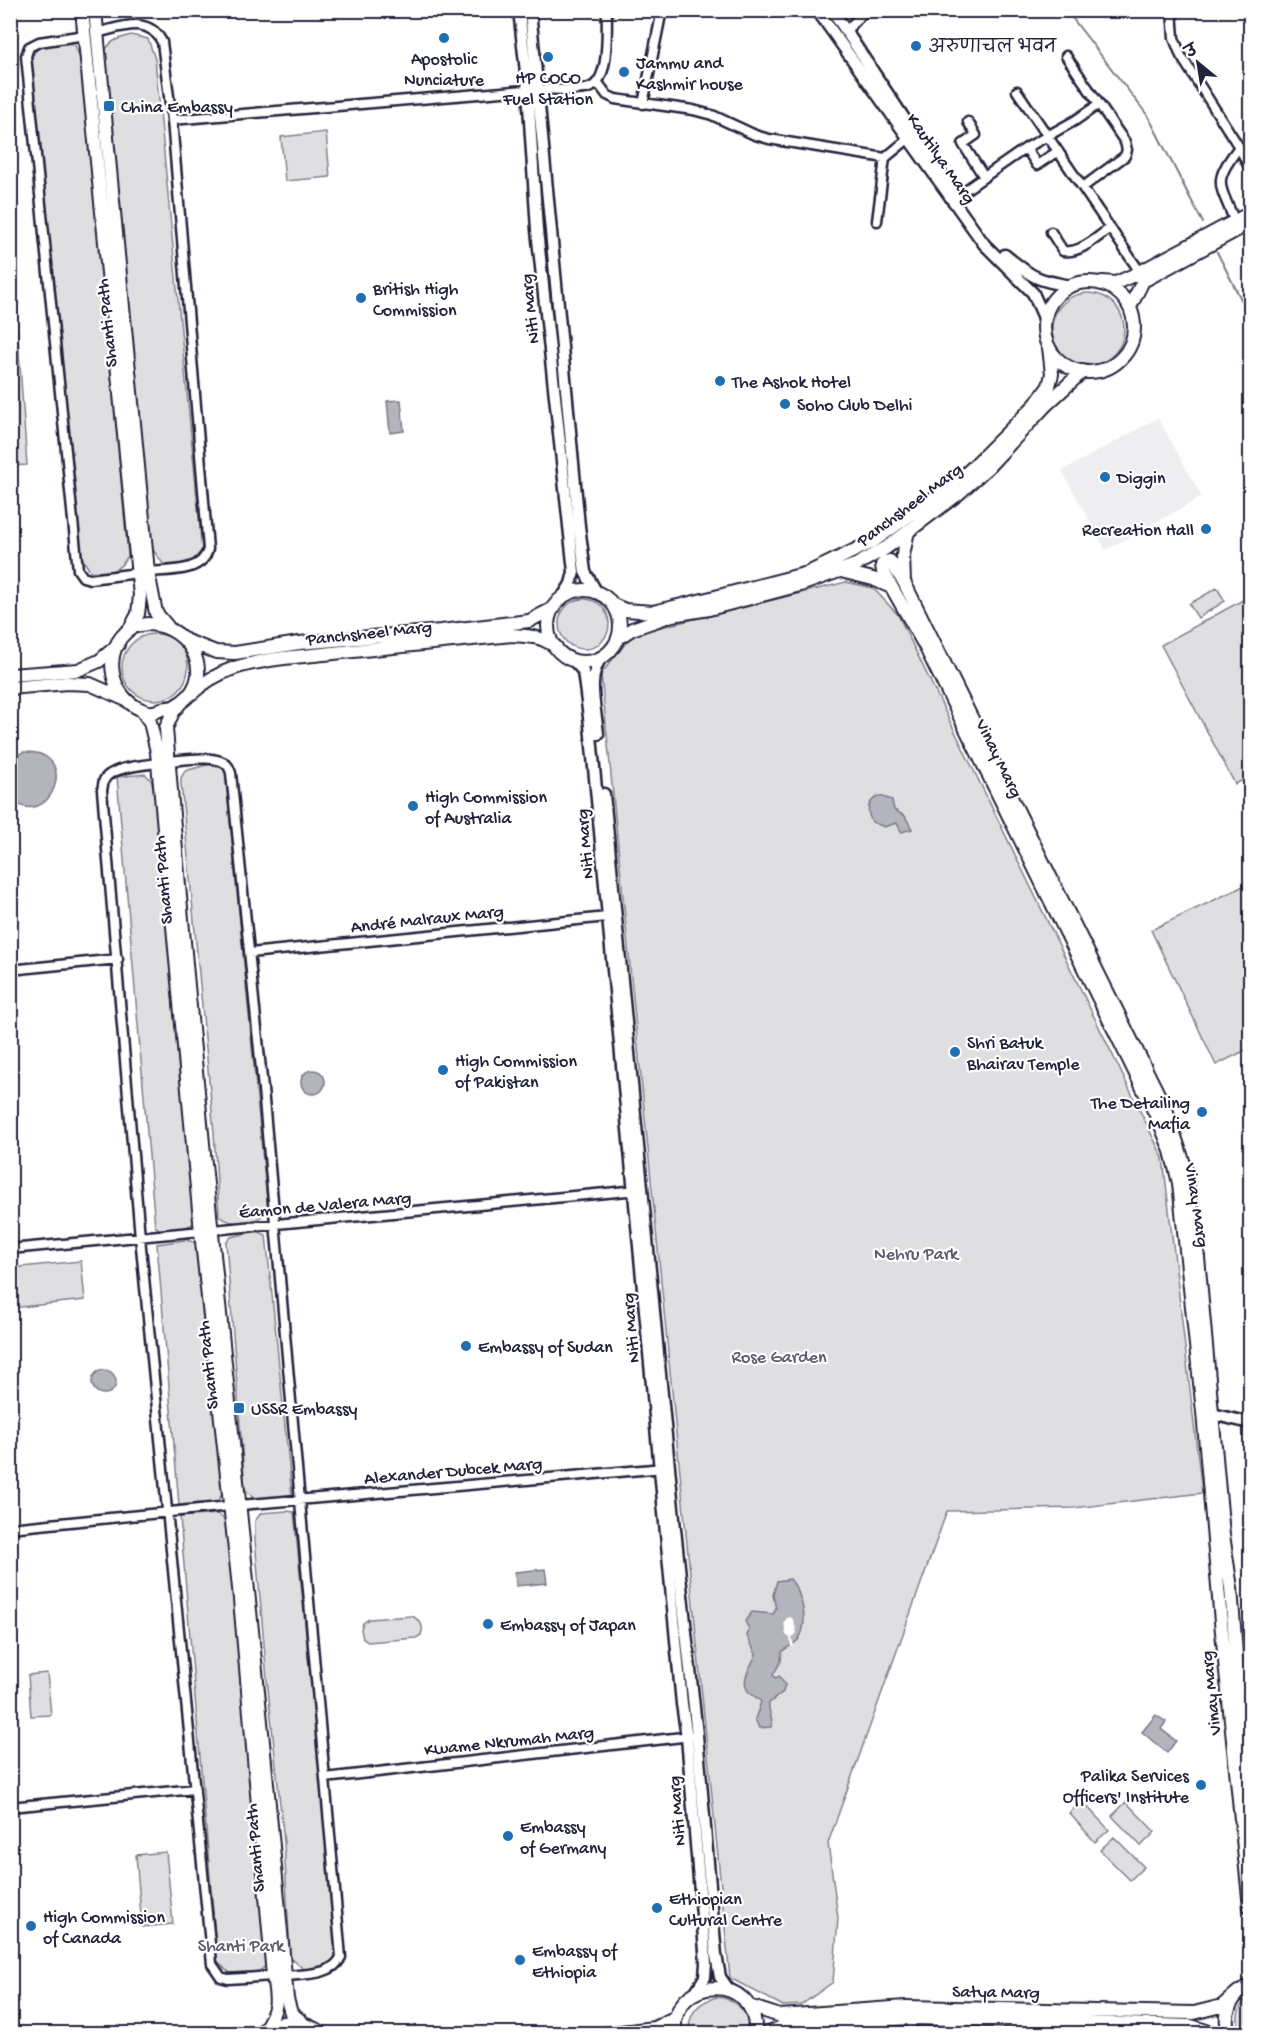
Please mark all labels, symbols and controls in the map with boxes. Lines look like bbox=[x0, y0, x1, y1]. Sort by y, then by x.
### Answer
marker: Apostolic Nunciature bbox=[437, 31, 451, 45]
north arrow bbox=[1168, 33, 1228, 93]
place label: अरुणाचल भवन bbox=[928, 37, 1058, 59]
marker: अरुणाचल भवन bbox=[909, 39, 923, 53]
text: उ bbox=[1181, 41, 1203, 65]
place label: Apostolic Nunciature bbox=[404, 50, 485, 92]
marker: HP COCO Fuel Station bbox=[541, 50, 555, 64]
place label: Jammu and Kashmir house bbox=[636, 54, 744, 96]
marker: Jammu and Kashmir house bbox=[617, 65, 631, 79]
place label: HP COCO Fuel Station bbox=[502, 69, 593, 111]
place label: China Embassy bbox=[121, 98, 233, 119]
marker: China Embassy bbox=[102, 99, 116, 113]
street label: Kautilya Marg bbox=[901, 110, 979, 209]
street label: Niti Marg bbox=[517, 273, 546, 345]
street label: Shanti Path bbox=[93, 277, 124, 368]
place label: British High Commission bbox=[372, 280, 459, 322]
marker: British High Commission bbox=[354, 291, 368, 305]
place label: The Ashok Hotel bbox=[731, 373, 851, 394]
marker: The Ashok Hotel bbox=[713, 374, 727, 388]
place label: Soho Club Delhi bbox=[797, 396, 913, 417]
marker: Soho Club Delhi bbox=[778, 397, 792, 411]
street label: Panchsheel Marg bbox=[853, 460, 967, 553]
place label: Diggin bbox=[1116, 469, 1166, 490]
marker: Diggin bbox=[1098, 470, 1112, 484]
place label: Recreation Hall bbox=[1082, 521, 1194, 542]
marker: Recreation Hall bbox=[1199, 522, 1213, 536]
street label: Panchsheel Marg bbox=[304, 617, 433, 652]
street label: Vinay Marg bbox=[969, 716, 1026, 802]
place label: High Commission of Australia bbox=[425, 788, 547, 830]
marker: High Commission of Australia bbox=[406, 799, 420, 813]
street label: Niti Marg bbox=[573, 808, 600, 880]
street label: Shanti Path bbox=[150, 834, 179, 925]
street label: André Malraux Marg bbox=[350, 902, 505, 939]
place label: Shri Batuk Bhairav Temple bbox=[966, 1034, 1080, 1076]
marker: Shri Batuk Bhairav Temple bbox=[948, 1045, 962, 1059]
place label: High Commission of Pakistan bbox=[455, 1052, 577, 1094]
marker: High Commission of Pakistan bbox=[436, 1063, 450, 1077]
place label: The Detailing Mafia bbox=[1090, 1094, 1191, 1136]
marker: The Detailing Mafia bbox=[1195, 1105, 1209, 1119]
street label: Vinay Marg bbox=[1178, 1161, 1213, 1249]
street label: Éamon de Valera Marg bbox=[238, 1188, 412, 1224]
park label: Nehru Park bbox=[874, 1245, 960, 1266]
street label: Niti Marg bbox=[619, 1292, 646, 1364]
street label: Shanti Path bbox=[194, 1319, 225, 1410]
place label: Embassy of Sudan bbox=[478, 1338, 613, 1359]
marker: Embassy of Sudan bbox=[459, 1339, 473, 1353]
park label: Rose Garden bbox=[731, 1348, 827, 1369]
place label: USSR Embassy bbox=[251, 1400, 358, 1421]
marker: USSR Embassy bbox=[232, 1401, 246, 1415]
street label: Alexander Dubcek Marg bbox=[363, 1454, 543, 1491]
place label: Embassy of Japan bbox=[500, 1616, 636, 1637]
marker: Embassy of Japan bbox=[481, 1617, 495, 1631]
street label: Vinay Marg bbox=[1198, 1650, 1227, 1737]
street label: Kwame Nkrumah Marg bbox=[423, 1723, 595, 1762]
place label: Palika Services Officers' Institute bbox=[1063, 1767, 1190, 1809]
street label: Niti Marg bbox=[665, 1775, 692, 1847]
marker: Palika Services Officers' Institute bbox=[1194, 1778, 1208, 1792]
street label: Shanti Path bbox=[242, 1802, 271, 1893]
place label: Embassy of Germany bbox=[520, 1818, 606, 1860]
marker: Embassy of Germany bbox=[501, 1829, 515, 1843]
place label: Ethiopian Cultural Centre bbox=[669, 1890, 783, 1932]
marker: Ethiopian Cultural Centre bbox=[650, 1901, 664, 1915]
place label: High Commission of Canada bbox=[43, 1908, 165, 1950]
marker: High Commission of Canada bbox=[24, 1919, 38, 1933]
park label: Shanti Park bbox=[198, 1937, 286, 1958]
place label: Embassy of Ethiopia bbox=[532, 1942, 618, 1984]
marker: Embassy of Ethiopia bbox=[513, 1953, 527, 1967]
street label: Satya Marg bbox=[952, 1982, 1040, 2005]

